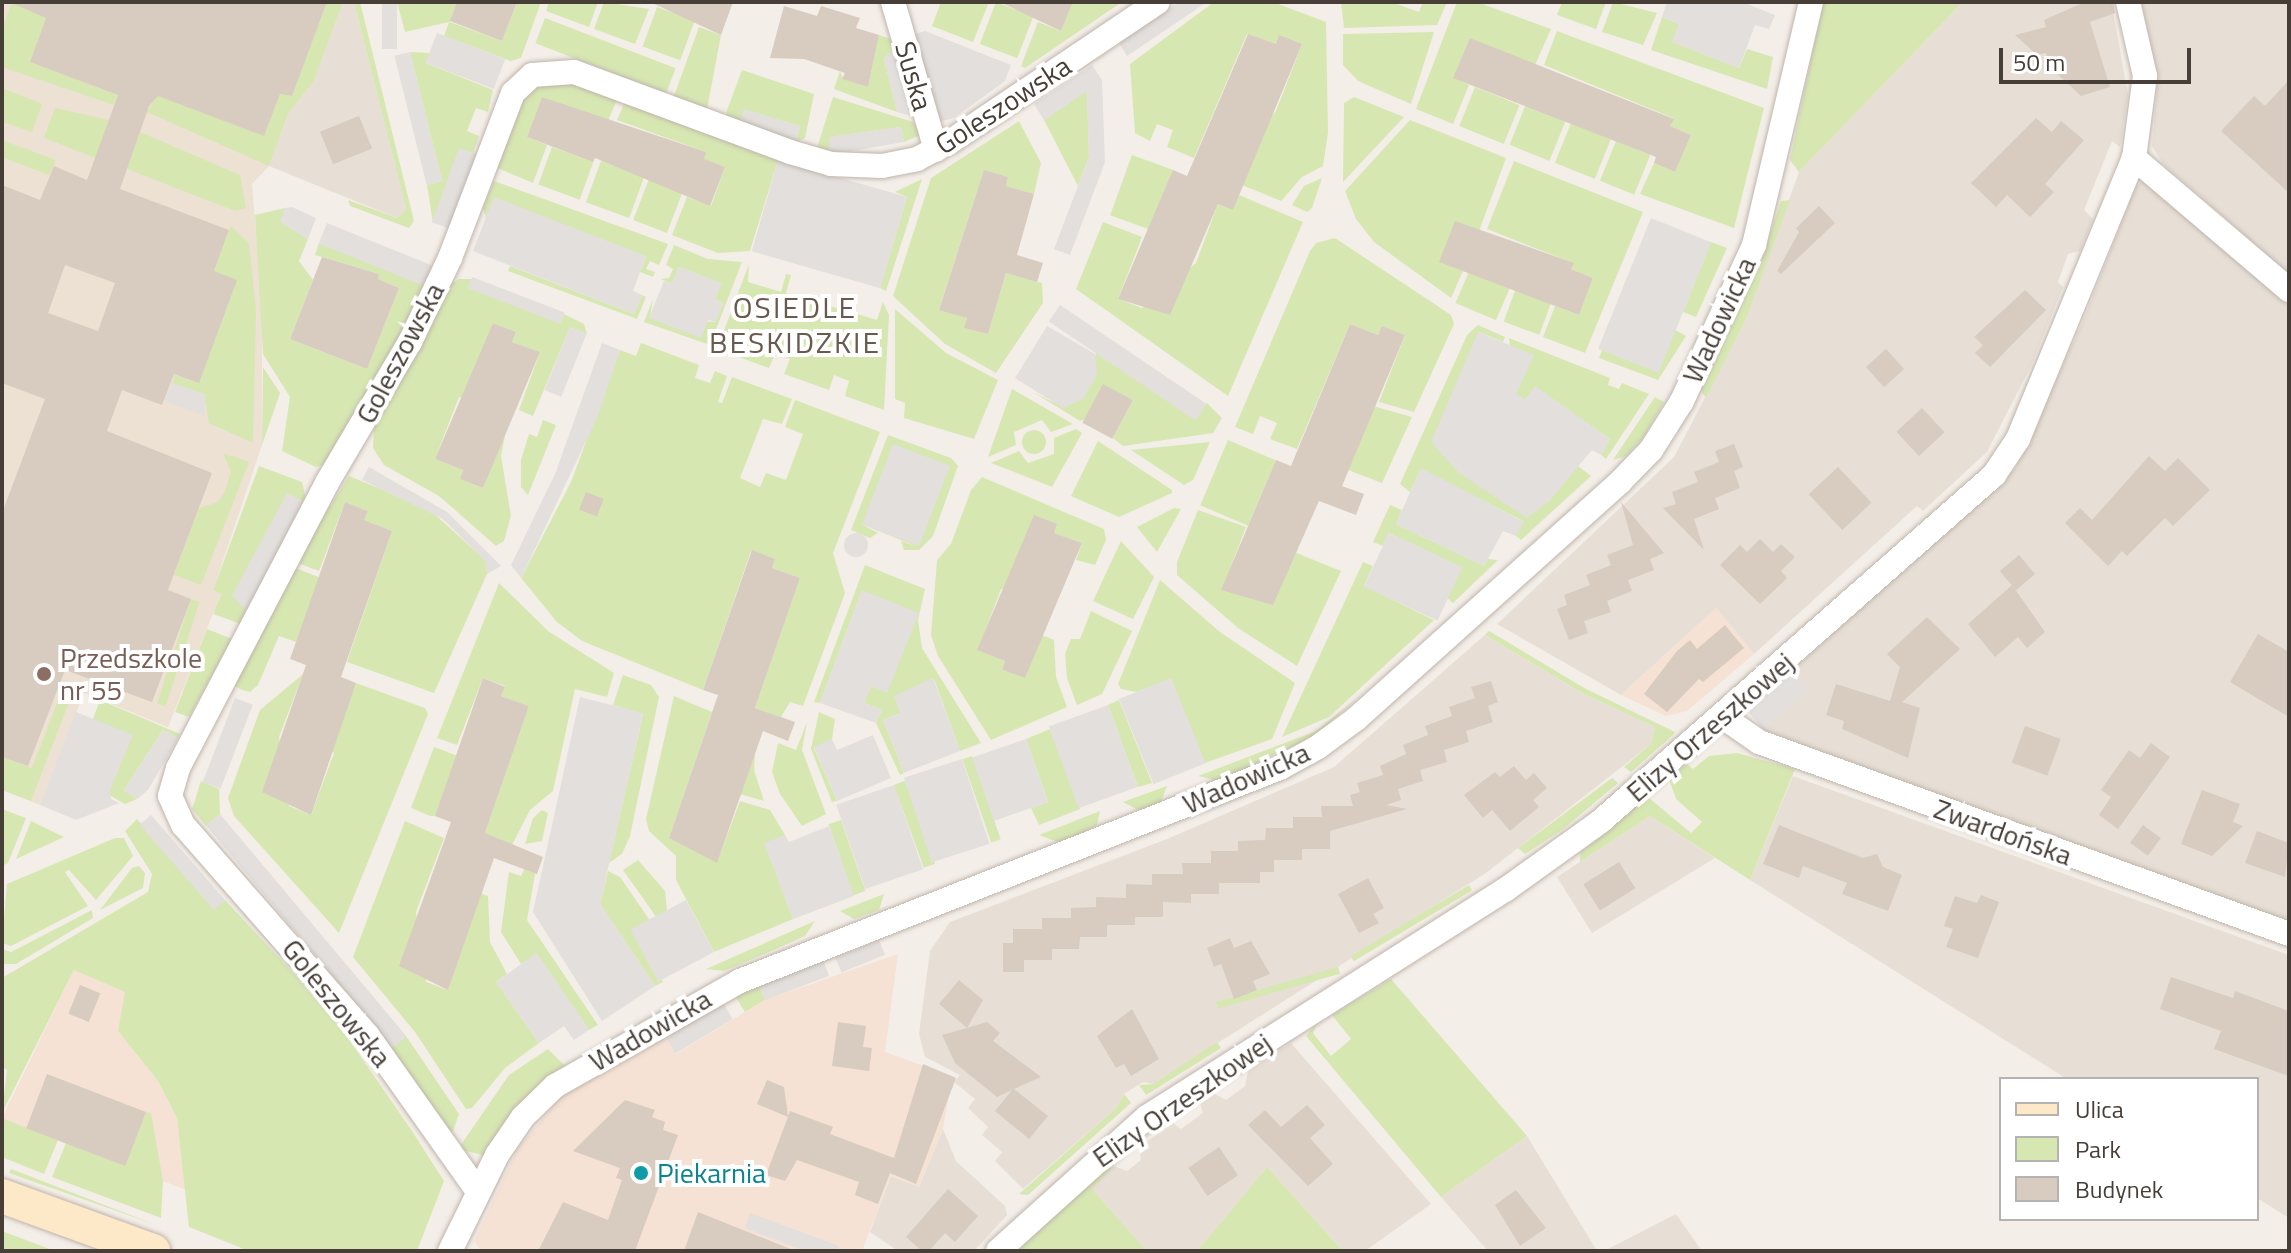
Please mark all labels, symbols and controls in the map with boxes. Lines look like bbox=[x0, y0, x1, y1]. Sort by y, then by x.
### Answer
scale bar bbox=[2003, 32, 2195, 82]
street label: Suska bbox=[888, 38, 940, 114]
text: 50 m bbox=[2013, 44, 2065, 80]
street label: Goleszowska bbox=[929, 49, 1077, 161]
street label: Wadowicka bbox=[1675, 252, 1763, 388]
street label: Goleszowska bbox=[349, 277, 451, 429]
district label: OSIEDLE BESKIDZKIE bbox=[709, 289, 881, 360]
place label: Przedszkole nr 55 bbox=[60, 641, 202, 707]
street label: Elizy Orzeszkowej bbox=[1620, 645, 1800, 809]
marker: Przedszkole nr 55 bbox=[35, 665, 53, 683]
street label: Wadowicka bbox=[1178, 735, 1314, 821]
street label: Zwardońska bbox=[1930, 792, 2076, 872]
street label: Goleszowska bbox=[275, 932, 399, 1074]
street label: Wadowicka bbox=[583, 982, 717, 1078]
street label: Elizy Orzeszkowej bbox=[1086, 1026, 1278, 1174]
legend bbox=[1999, 1077, 2259, 1221]
text: Ulica bbox=[2075, 1091, 2124, 1127]
text: Park bbox=[2075, 1131, 2121, 1167]
place label: Piekarnia bbox=[657, 1156, 766, 1190]
marker: Piekarnia bbox=[632, 1164, 650, 1182]
text: Budynek bbox=[2075, 1171, 2163, 1207]

